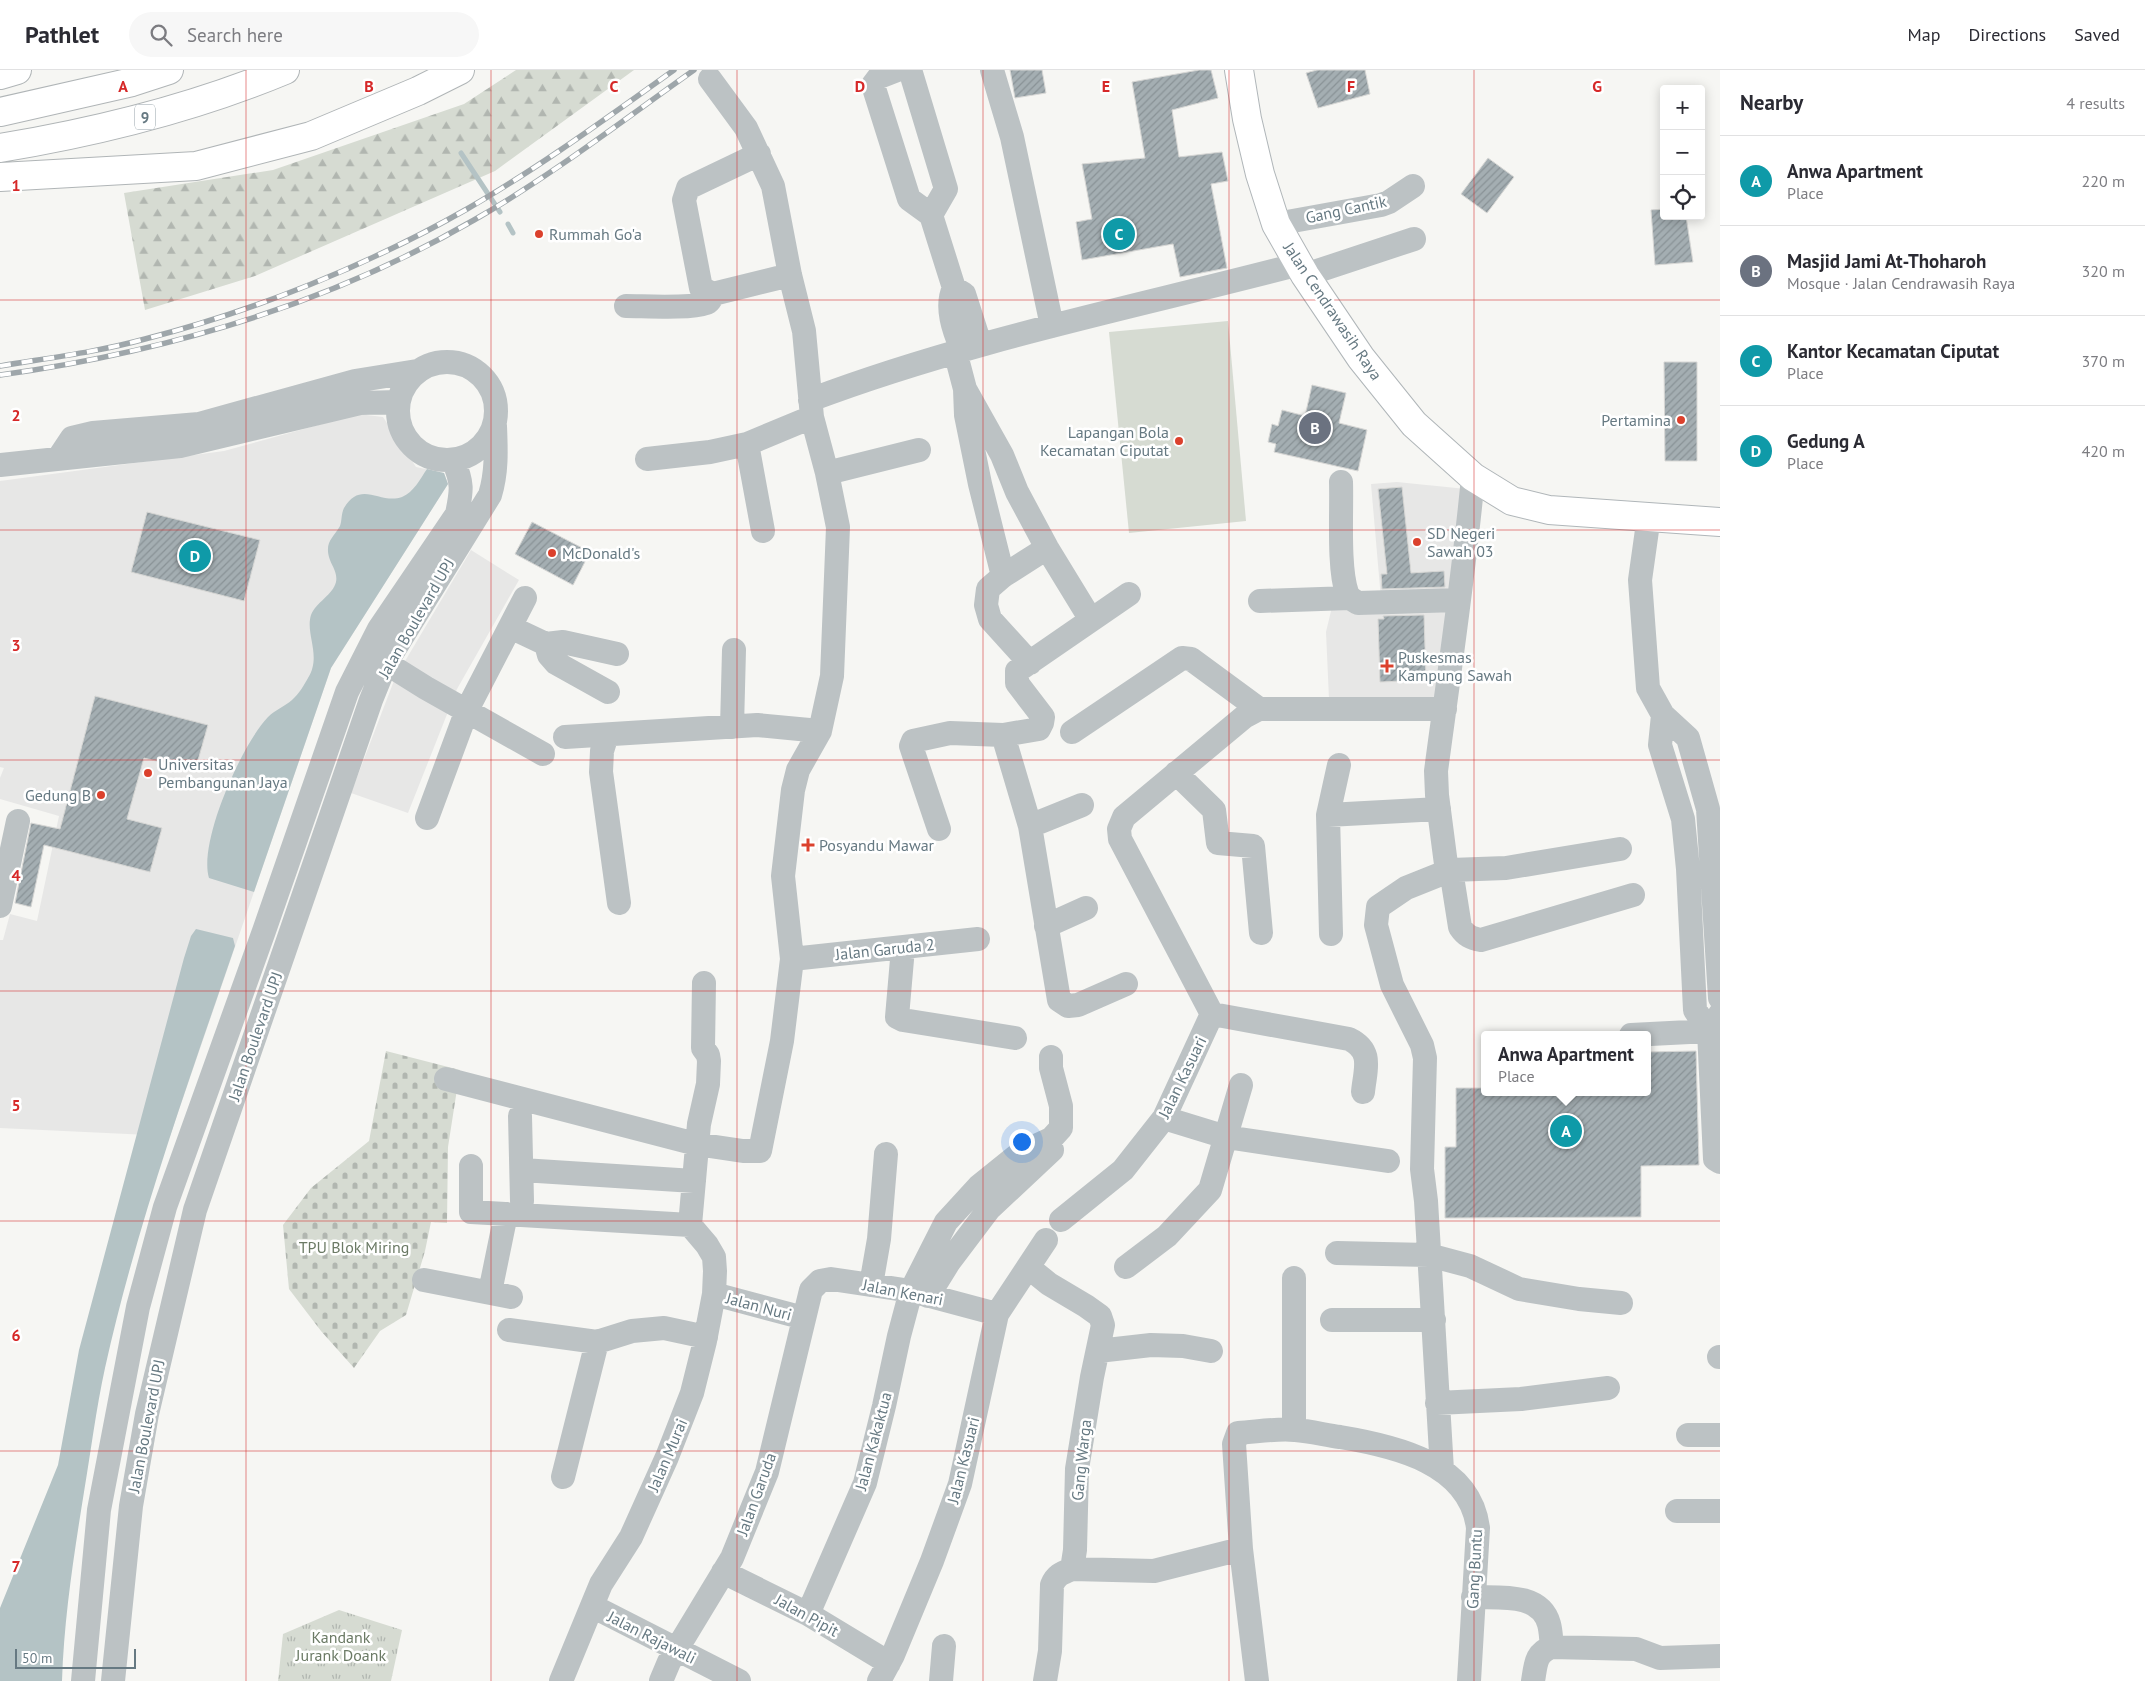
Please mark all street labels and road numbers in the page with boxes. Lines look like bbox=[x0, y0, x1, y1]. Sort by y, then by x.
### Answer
road number: 9 bbox=[135, 104, 155, 130]
street label: Gang Cantik bbox=[1304, 191, 1389, 227]
street label: Jalan Cendrawasih Raya bbox=[1279, 237, 1387, 384]
street label: Jalan Boulevard UPJ bbox=[373, 554, 458, 682]
street label: Jalan Garuda 2 bbox=[833, 934, 936, 964]
street label: Jalan Boulevard UPJ bbox=[223, 969, 286, 1104]
street label: Jalan Kasuari bbox=[1153, 1033, 1210, 1122]
street label: Jalan Kenari bbox=[860, 1274, 945, 1310]
street label: Jalan Nuri bbox=[723, 1287, 794, 1324]
street label: Jalan Boulevard UPJ bbox=[123, 1358, 169, 1495]
street label: Jalan Kakaktua bbox=[850, 1390, 896, 1493]
street label: Jalan Kasuari bbox=[942, 1415, 983, 1506]
street label: Jalan Murai bbox=[642, 1416, 691, 1495]
street label: Gang Warga bbox=[1067, 1418, 1095, 1502]
street label: Jalan Garuda bbox=[731, 1450, 780, 1539]
street label: Gang Buntu bbox=[1462, 1528, 1486, 1610]
street label: Jalan Pipit bbox=[771, 1589, 843, 1641]
street label: Jalan Rajawali bbox=[604, 1606, 699, 1668]

